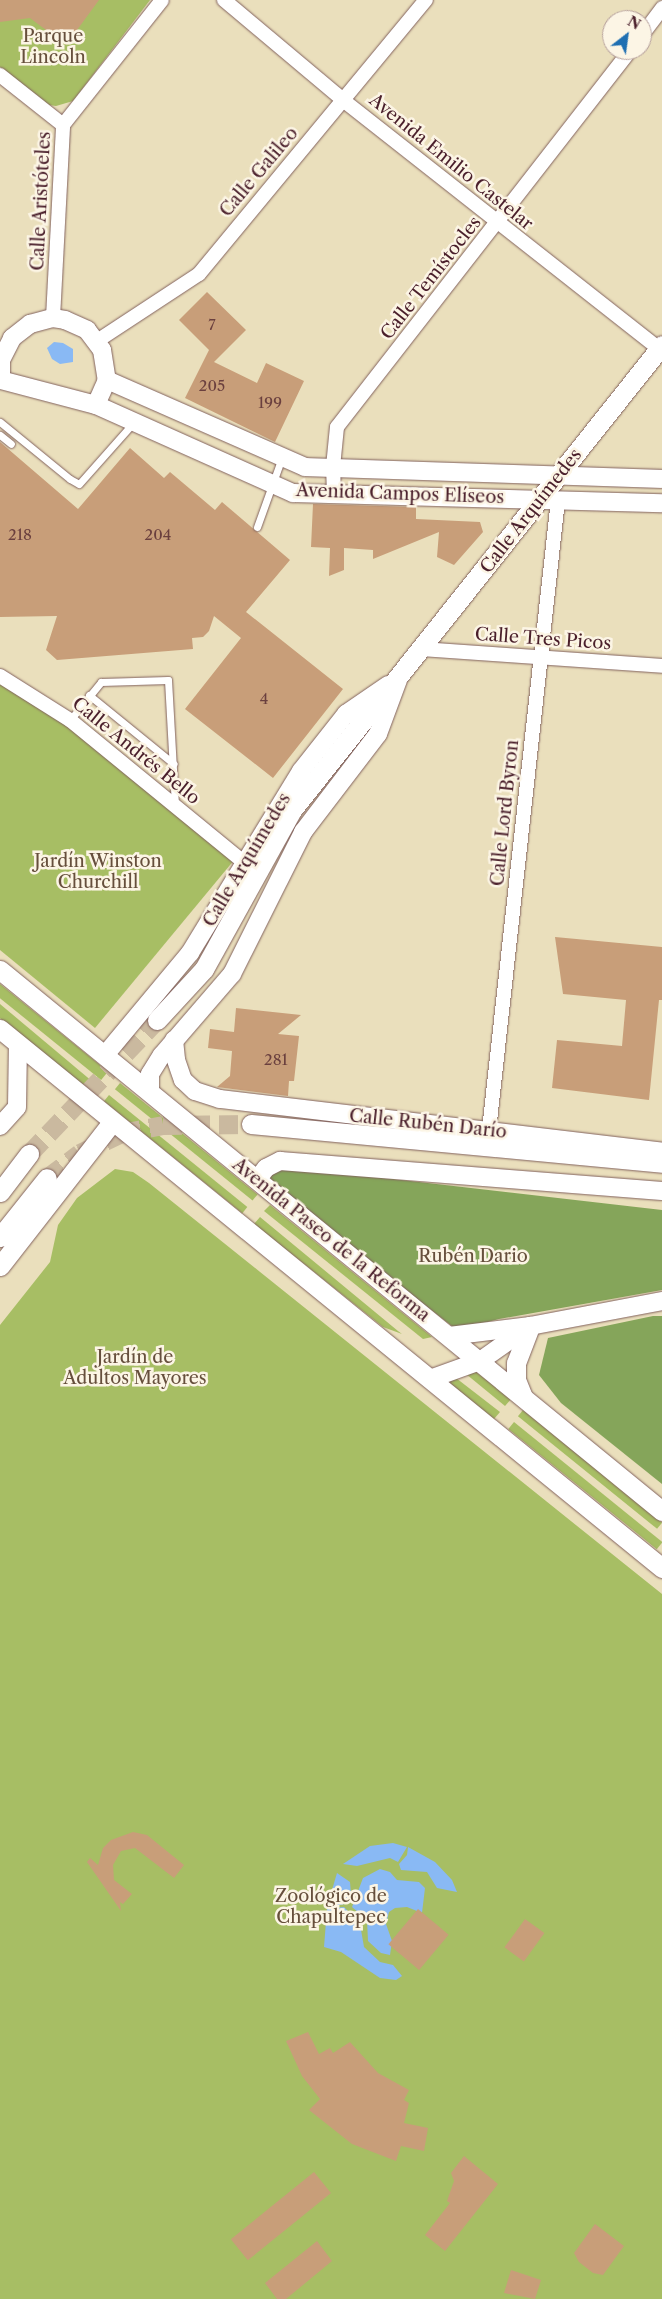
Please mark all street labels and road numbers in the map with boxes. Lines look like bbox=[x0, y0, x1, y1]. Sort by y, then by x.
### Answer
street label: Avenida Emilio Castelar bbox=[365, 89, 537, 235]
street label: Calle Galileo bbox=[215, 123, 303, 221]
street label: Calle Aristóteles bbox=[27, 130, 55, 272]
street label: Calle Temístocles bbox=[376, 212, 486, 344]
street label: Calle Arquímedes bbox=[475, 444, 587, 578]
street label: Avenida Campos Elíseos bbox=[295, 480, 505, 508]
street label: Calle Tres Picos bbox=[474, 623, 612, 655]
street label: Calle Andrés Bello bbox=[67, 693, 205, 809]
street label: Calle Lord Byron bbox=[487, 739, 523, 887]
street label: Calle Arquímedes bbox=[198, 789, 296, 931]
street label: Calle Rubén Darío bbox=[348, 1105, 508, 1143]
street label: Avenida Paseo de la Reforma bbox=[228, 1154, 434, 1326]

